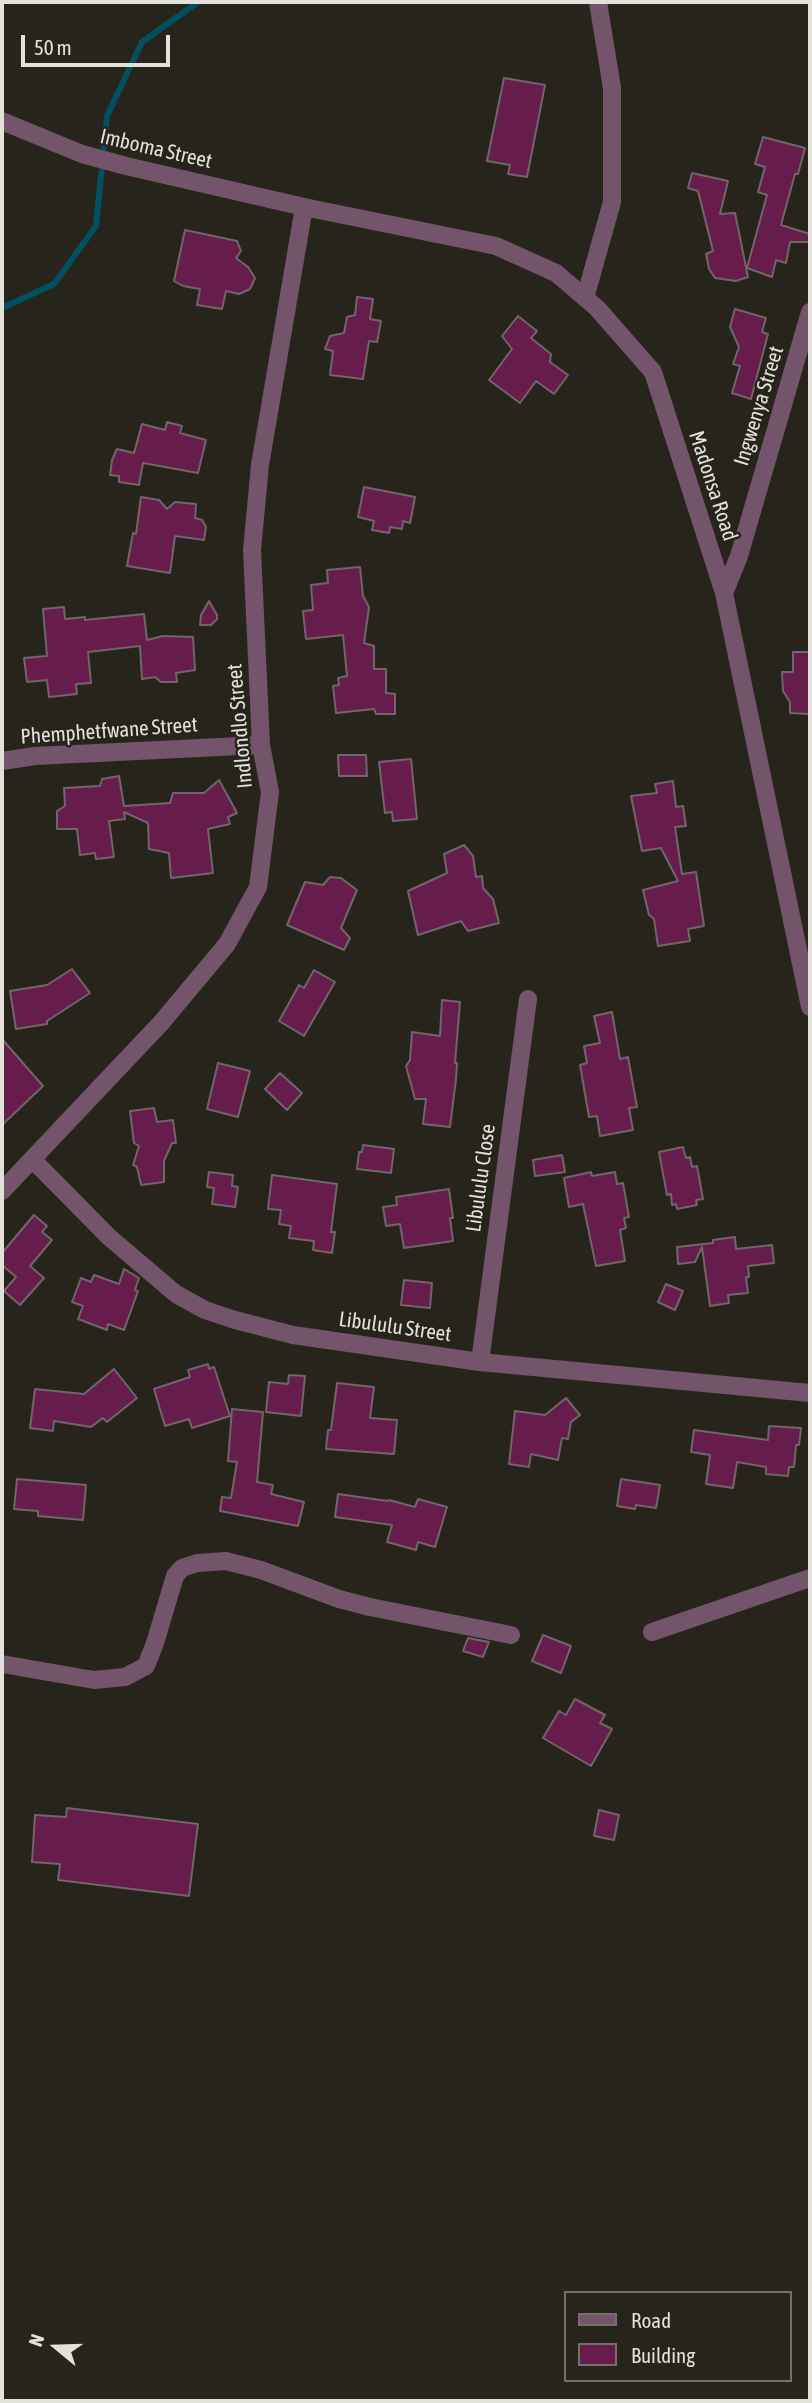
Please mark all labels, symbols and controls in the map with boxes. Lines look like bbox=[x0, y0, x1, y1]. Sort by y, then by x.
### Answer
scale bar bbox=[24, 21, 173, 65]
text: 50 m bbox=[34, 35, 72, 59]
street label: Imboma Street bbox=[98, 124, 214, 174]
street label: Ingwenya Street bbox=[729, 343, 789, 469]
street label: Madonsa Road bbox=[683, 428, 743, 544]
street label: Indlondlo Street bbox=[222, 663, 258, 789]
street label: Phemphetfwane Street bbox=[20, 712, 198, 750]
street label: Libululu Close bbox=[461, 1122, 501, 1234]
street label: Libululu Street bbox=[337, 1307, 453, 1347]
legend bbox=[564, 2291, 791, 2382]
text: Road bbox=[631, 2308, 671, 2332]
north arrow bbox=[21, 2312, 91, 2382]
text: N bbox=[24, 2331, 48, 2349]
text: Building bbox=[631, 2343, 695, 2367]

